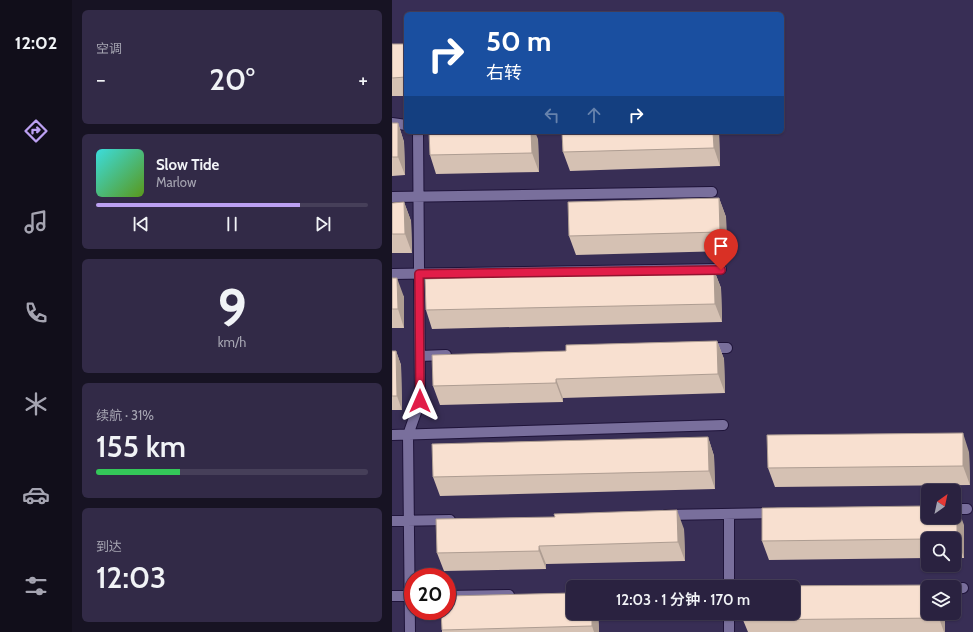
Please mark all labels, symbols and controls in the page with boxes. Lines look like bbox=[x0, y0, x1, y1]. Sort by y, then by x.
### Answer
text: 50 m bbox=[486, 24, 551, 58]
icon: right bbox=[420, 28, 472, 80]
text: 12:02 bbox=[15, 32, 57, 54]
text: 空调 bbox=[96, 40, 122, 56]
text: 20° bbox=[209, 61, 255, 98]
text: 右转 bbox=[486, 62, 522, 84]
text: − bbox=[96, 66, 106, 93]
text: + bbox=[358, 66, 368, 93]
icon: left bbox=[541, 104, 563, 126]
icon: ahead bbox=[583, 104, 605, 126]
icon: right bbox=[625, 104, 647, 126]
icon: directions bbox=[22, 117, 50, 145]
text: Slow Tide bbox=[156, 156, 219, 174]
text: Marlow bbox=[156, 174, 196, 190]
icon: music bbox=[22, 208, 50, 236]
icon: previous bbox=[130, 213, 152, 235]
icon: pause bbox=[221, 213, 243, 235]
icon: next bbox=[312, 213, 334, 235]
pin bbox=[704, 229, 738, 270]
icon: arrive bbox=[710, 235, 732, 257]
text: 9 bbox=[217, 276, 247, 339]
icon: phone bbox=[22, 299, 50, 327]
text: km/h bbox=[218, 334, 246, 350]
position arrow bbox=[399, 380, 441, 422]
icon: climate bbox=[22, 390, 50, 418]
text: 续航 · 31% bbox=[96, 407, 154, 423]
text: 155 km bbox=[96, 428, 186, 465]
icon: car bbox=[22, 481, 50, 509]
north arrow bbox=[921, 484, 961, 524]
map controls bbox=[921, 484, 961, 620]
button: search bbox=[921, 532, 961, 572]
text: 到达 bbox=[96, 538, 122, 554]
text: 12:03 bbox=[96, 559, 166, 596]
speed limit sign: 20 bbox=[404, 568, 456, 620]
icon: filters bbox=[22, 572, 50, 600]
button: layers bbox=[921, 580, 961, 620]
text: 12:03 · 1 分钟 · 170 m bbox=[616, 591, 750, 609]

